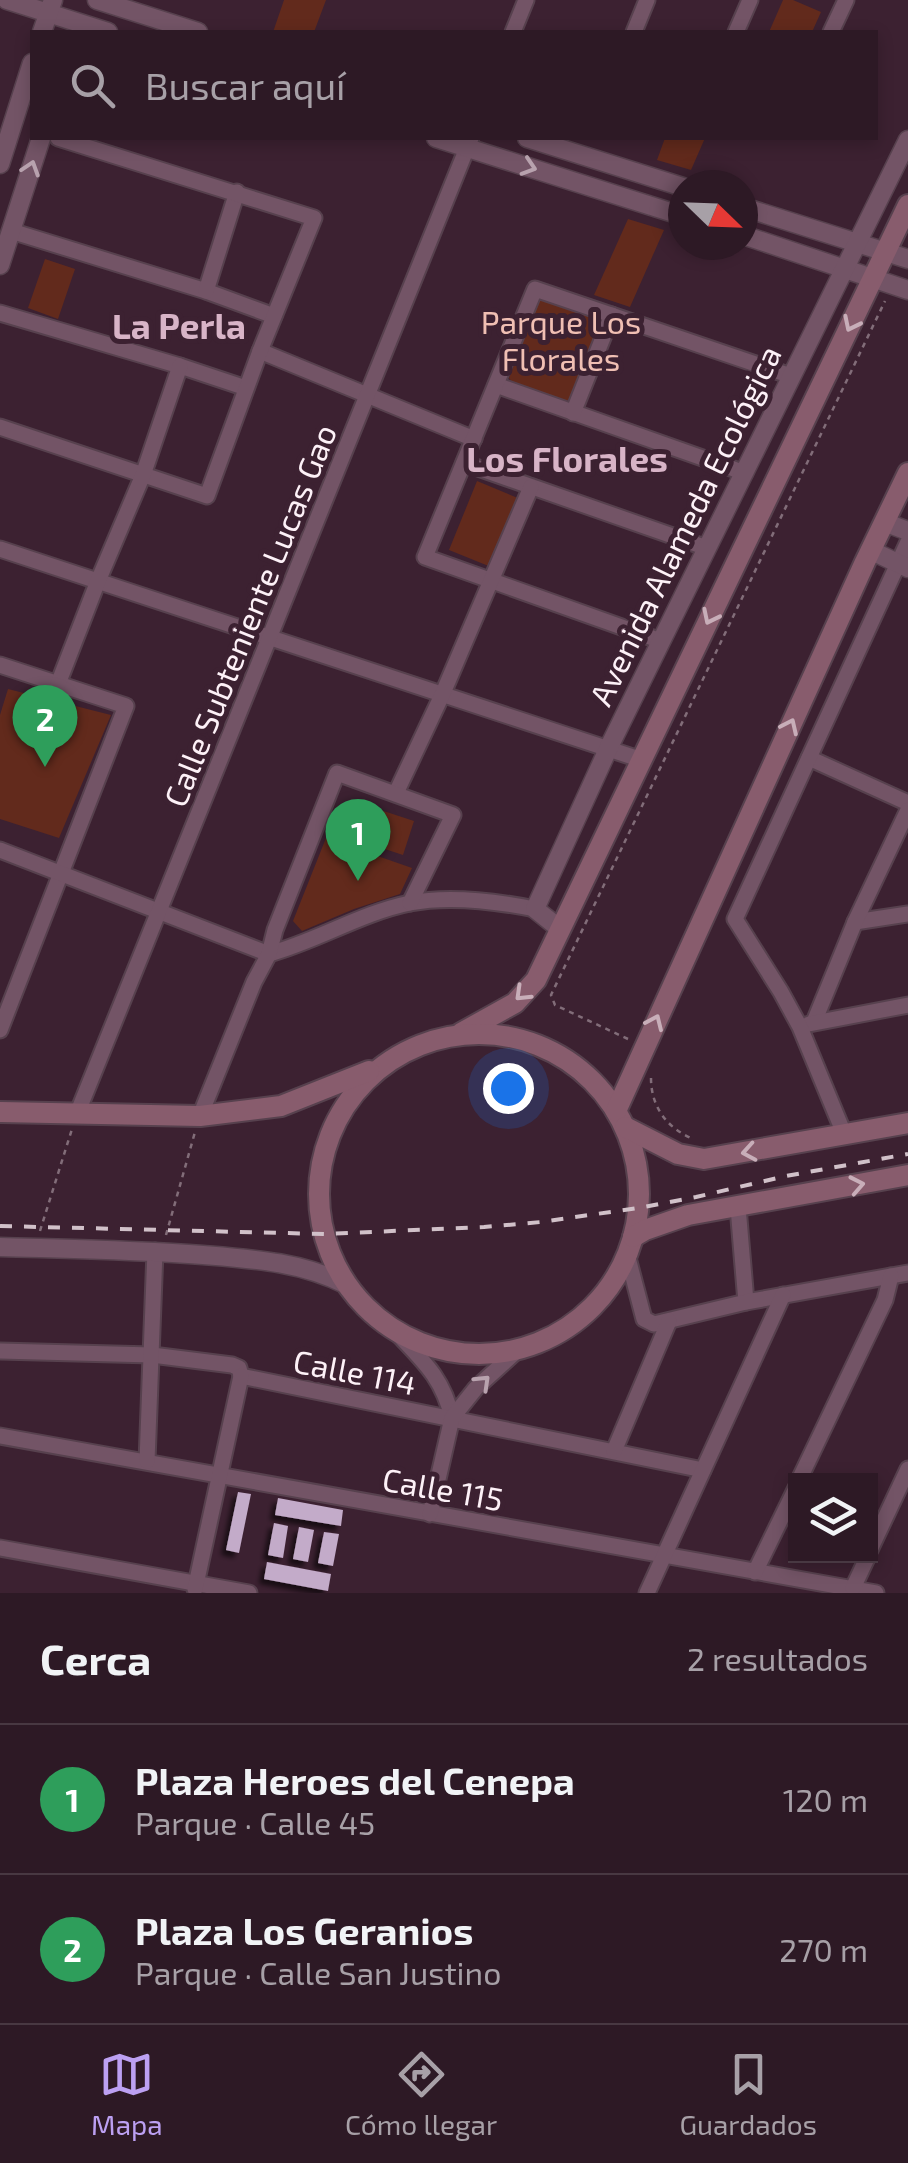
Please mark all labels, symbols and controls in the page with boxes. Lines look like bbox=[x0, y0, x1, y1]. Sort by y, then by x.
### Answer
search box bbox=[30, 30, 878, 140]
icon: search bbox=[65, 58, 120, 113]
text: Buscar aquí bbox=[145, 62, 346, 108]
one-way arrow bbox=[520, 155, 537, 176]
one-way arrow bbox=[19, 160, 40, 177]
north arrow bbox=[668, 170, 758, 260]
park label: Parque Los Florales bbox=[481, 302, 641, 377]
district label: La Perla bbox=[112, 304, 246, 346]
one-way arrow bbox=[843, 314, 863, 332]
street label: Avenida Alameda Ecológica bbox=[580, 339, 788, 711]
street label: Calle Subteniente Lucas Gao bbox=[155, 418, 343, 812]
district label: Los Florales bbox=[466, 437, 668, 479]
one-way arrow bbox=[703, 607, 723, 625]
pin: 2 bbox=[12, 684, 78, 767]
one-way arrow bbox=[777, 718, 797, 736]
pin: 1 bbox=[326, 798, 390, 881]
one-way arrow bbox=[515, 982, 533, 1000]
one-way arrow bbox=[643, 1014, 663, 1032]
your location bbox=[483, 1063, 534, 1114]
one-way arrow bbox=[740, 1141, 757, 1162]
one-way arrow bbox=[848, 1175, 865, 1196]
street label: Calle 114 bbox=[290, 1340, 420, 1402]
one-way arrow bbox=[471, 1376, 489, 1394]
street label: Calle 115 bbox=[380, 1459, 506, 1517]
map controls bbox=[788, 1473, 878, 1563]
button: layers bbox=[788, 1473, 878, 1563]
text: Cerca bbox=[40, 1633, 151, 1683]
text: 2 resultados bbox=[687, 1639, 868, 1677]
text: Plaza Heroes del Cenepa bbox=[135, 1757, 575, 1803]
text: 1 bbox=[66, 1780, 79, 1818]
text: 120 m bbox=[783, 1780, 868, 1818]
text: Parque · Calle 45 bbox=[135, 1803, 375, 1841]
text: Plaza Los Geranios bbox=[135, 1907, 473, 1953]
text: 2 bbox=[63, 1930, 82, 1968]
text: 270 m bbox=[779, 1930, 868, 1968]
text: Parque · Calle San Justino bbox=[135, 1953, 501, 1991]
tab: Mapa bbox=[91, 2047, 163, 2141]
tab: Cómo llegar bbox=[345, 2047, 497, 2141]
tab: Guardados bbox=[679, 2047, 817, 2141]

